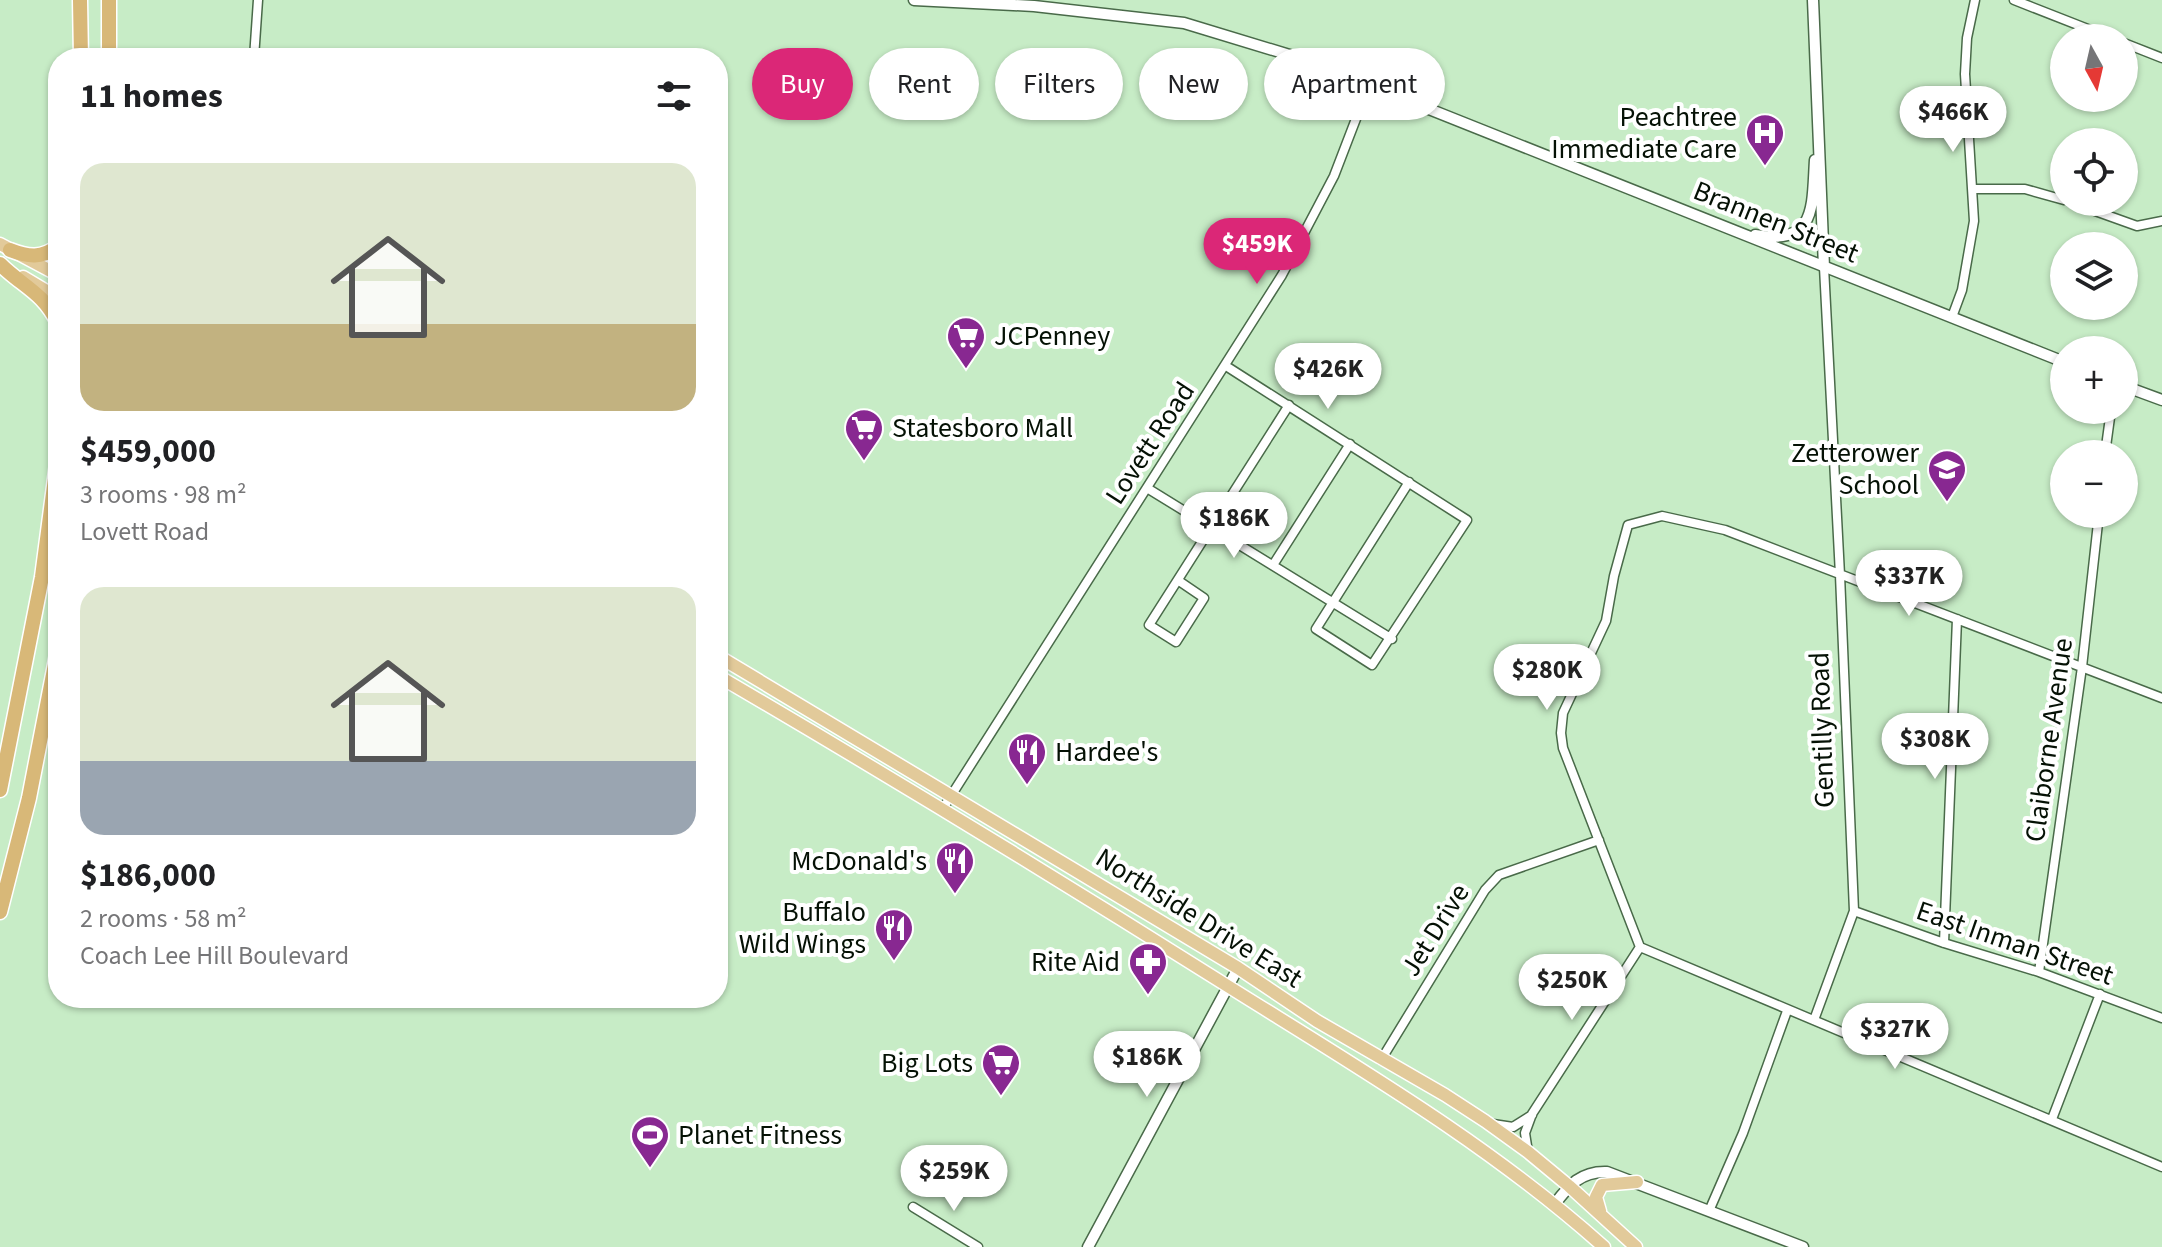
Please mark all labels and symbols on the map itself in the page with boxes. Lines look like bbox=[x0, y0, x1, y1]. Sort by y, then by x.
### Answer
north arrow bbox=[2050, 24, 2138, 112]
pin: $466K bbox=[1897, 86, 2009, 154]
place label: Peachtree Immediate Care bbox=[1551, 97, 1737, 169]
hospital icon: Peachtree Immediate Care bbox=[1744, 112, 1786, 167]
street label: Brannen Street bbox=[1687, 171, 1865, 274]
pin: $459K bbox=[1201, 218, 1313, 286]
supermarket icon: JCPenney bbox=[945, 315, 987, 370]
place label: JCPenney bbox=[994, 316, 1110, 356]
pin: $426K bbox=[1272, 343, 1384, 411]
street label: Lovett Road bbox=[1095, 374, 1205, 512]
supermarket icon: Statesboro Mall bbox=[843, 407, 885, 462]
place label: Statesboro Mall bbox=[892, 408, 1073, 448]
place label: Zetterower School bbox=[1791, 433, 1919, 505]
school or university icon: Zetterower School bbox=[1926, 448, 1968, 503]
pin: $186K bbox=[1178, 492, 1290, 560]
pin: $337K bbox=[1853, 550, 1965, 618]
street label: Claiborne Avenue bbox=[2015, 635, 2083, 845]
pin: $280K bbox=[1491, 644, 1603, 712]
street label: Gentilly Road bbox=[1799, 651, 1845, 809]
pin: $308K bbox=[1879, 713, 1991, 781]
restaurant icon: Hardee's bbox=[1006, 731, 1048, 786]
place label: Hardee's bbox=[1055, 732, 1158, 772]
street label: Northside Drive East bbox=[1088, 838, 1311, 998]
restaurant icon: McDonald's bbox=[934, 840, 976, 895]
place label: McDonald's bbox=[791, 841, 927, 881]
street label: Jet Drive bbox=[1391, 876, 1479, 984]
street label: East Inman Street bbox=[1911, 891, 2119, 996]
place label: Buffalo Wild Wings bbox=[739, 892, 866, 964]
restaurant icon: Buffalo Wild Wings bbox=[873, 907, 915, 962]
pharmacy icon: Rite Aid bbox=[1127, 941, 1169, 996]
place label: Rite Aid bbox=[1031, 942, 1120, 982]
pin: $250K bbox=[1516, 954, 1628, 1022]
pin: $327K bbox=[1839, 1003, 1951, 1071]
pin: $186K bbox=[1091, 1031, 1203, 1099]
supermarket icon: Big Lots bbox=[980, 1042, 1022, 1097]
place label: Big Lots bbox=[881, 1043, 973, 1083]
sports icon: Planet Fitness bbox=[629, 1114, 671, 1169]
place label: Planet Fitness bbox=[678, 1115, 842, 1155]
pin: $259K bbox=[898, 1145, 1010, 1213]

